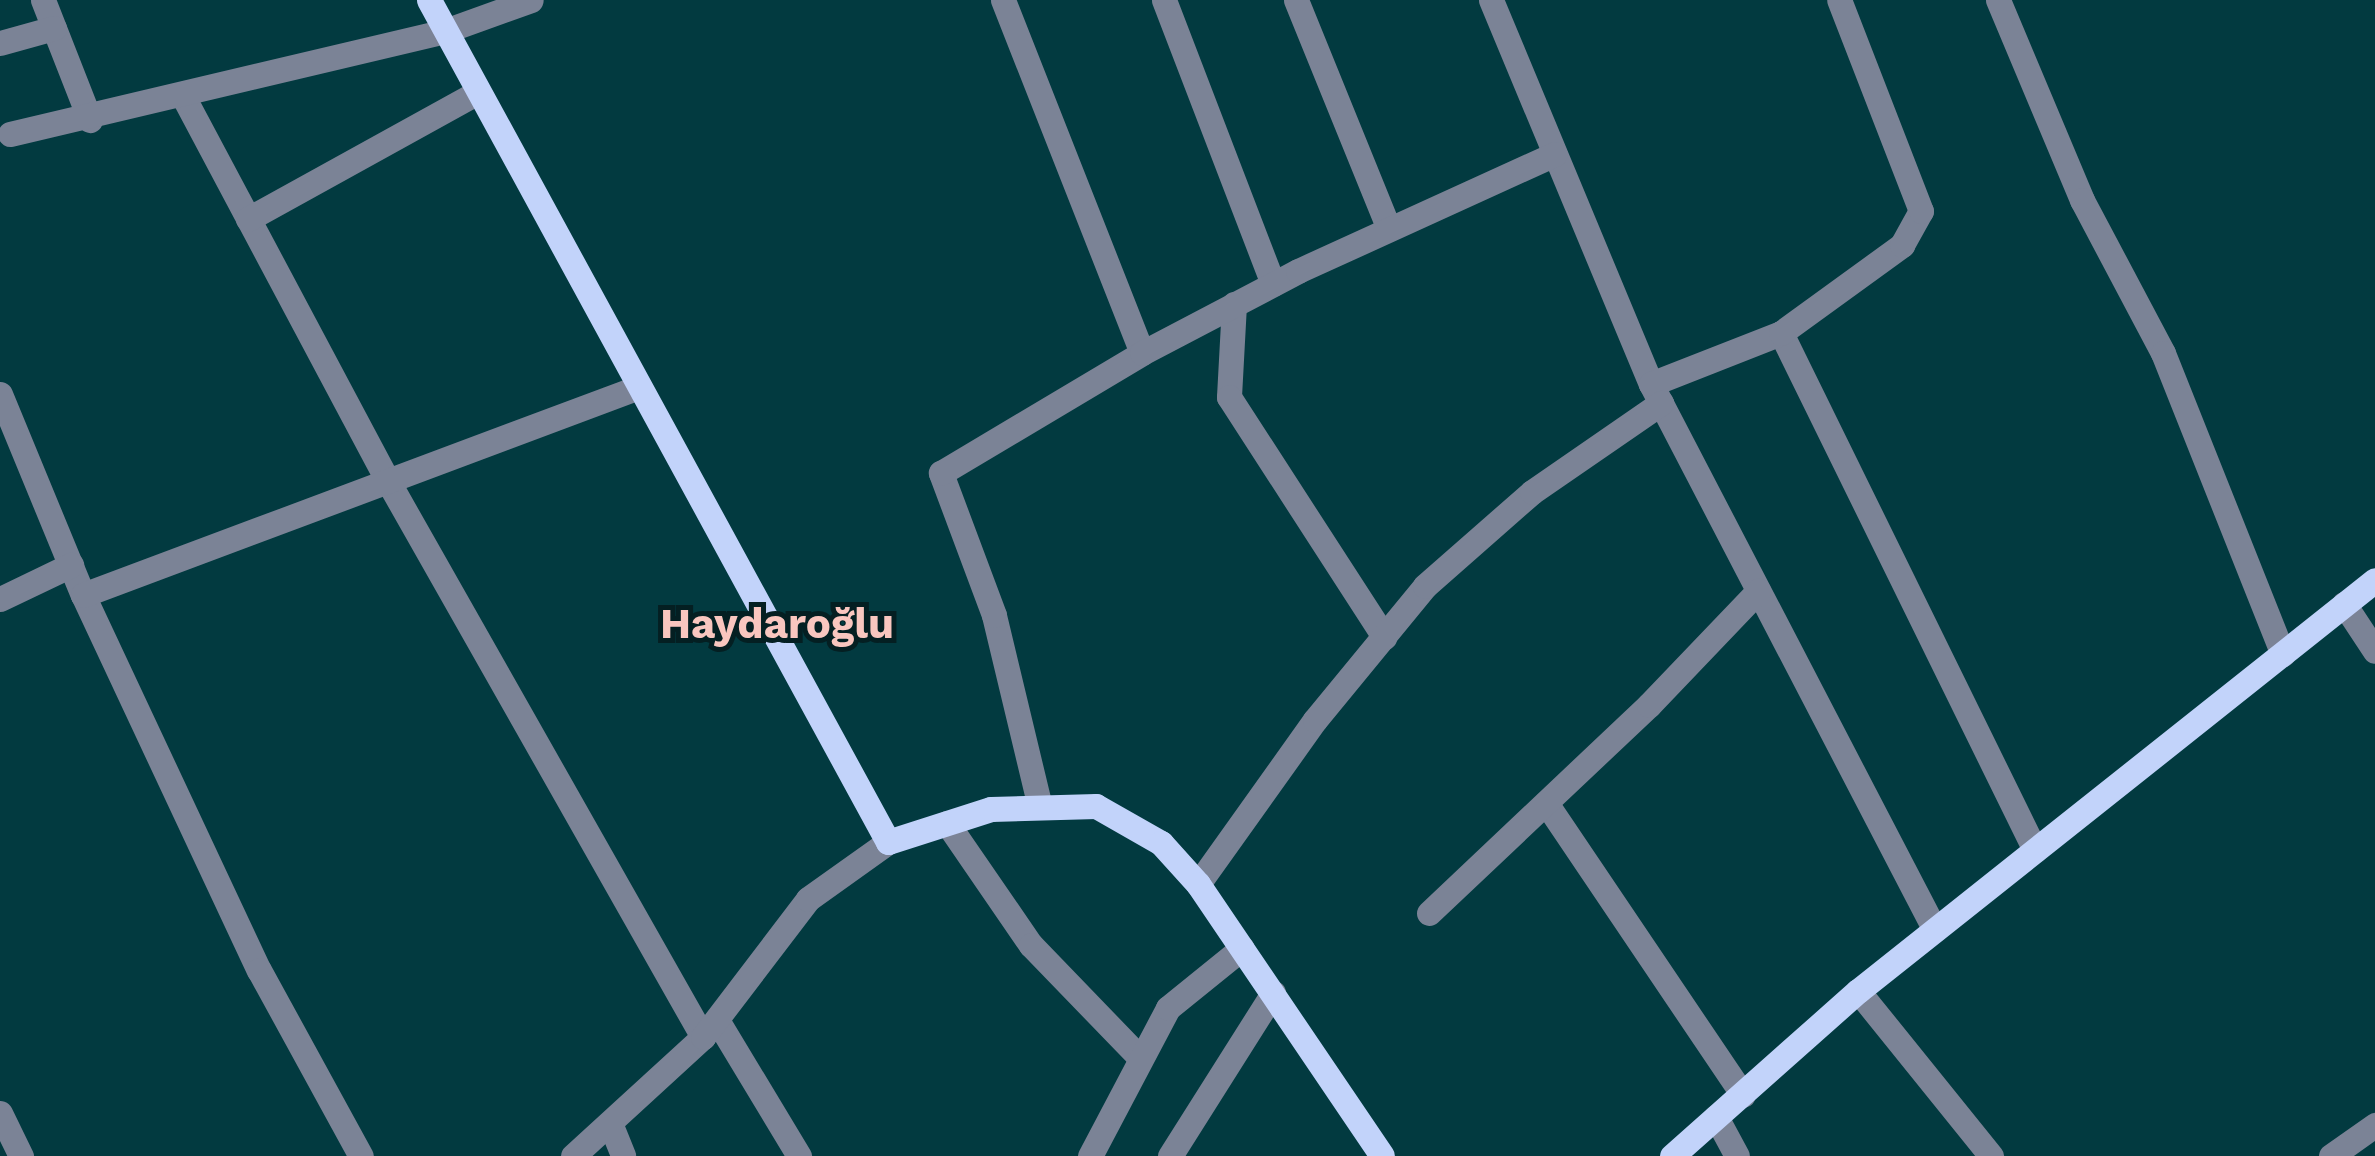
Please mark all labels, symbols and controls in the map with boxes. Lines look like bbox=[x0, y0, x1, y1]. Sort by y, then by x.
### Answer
district label: Haydaroğlu bbox=[660, 599, 894, 649]

